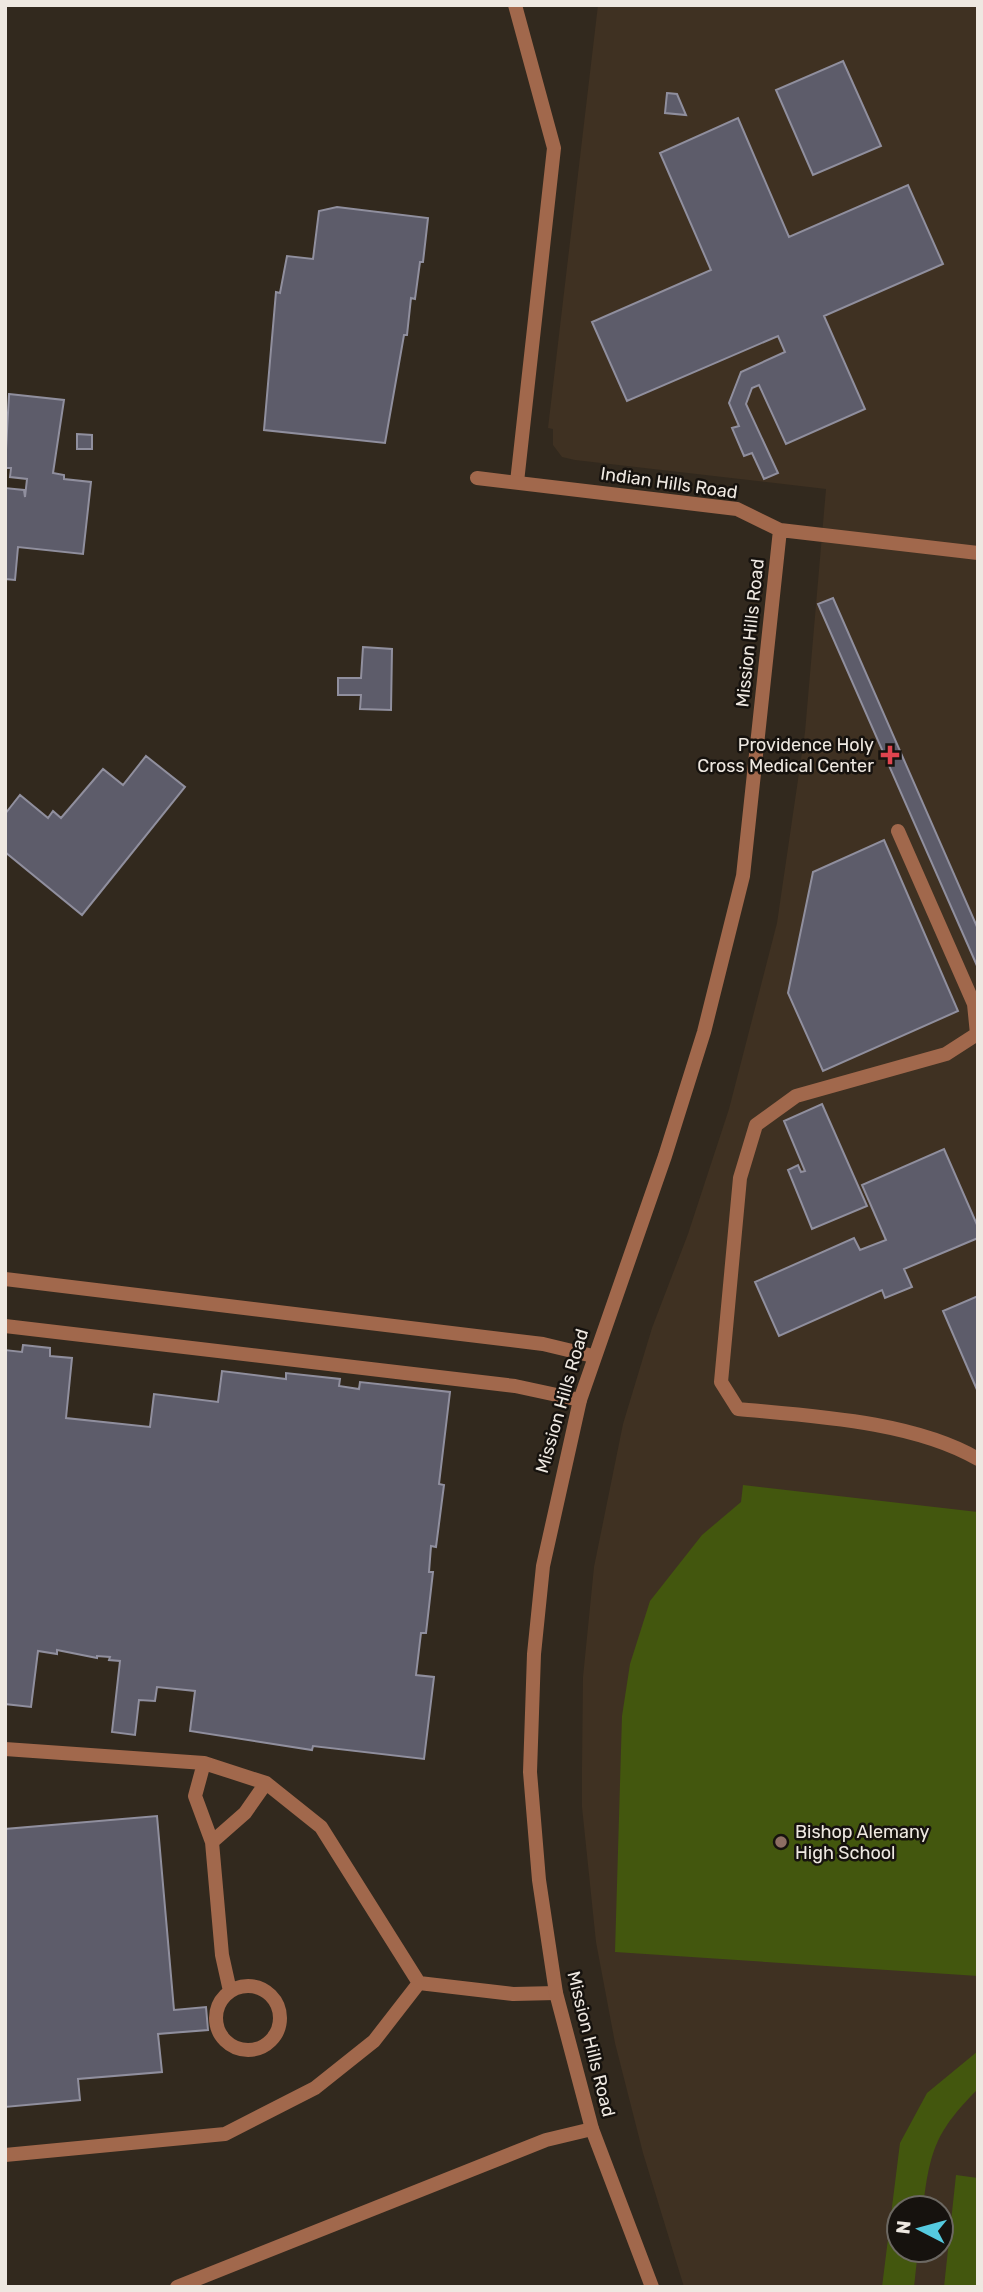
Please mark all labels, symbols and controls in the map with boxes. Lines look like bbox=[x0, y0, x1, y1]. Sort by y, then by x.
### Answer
street label: Indian Hills Road bbox=[599, 462, 739, 504]
street label: Mission Hills Road bbox=[731, 558, 769, 708]
place label: Providence Holy Cross Medical Center bbox=[697, 734, 874, 777]
marker: Providence Holy Cross Medical Center bbox=[880, 745, 900, 765]
street label: Mission Hills Road bbox=[531, 1326, 593, 1476]
place label: Bishop Alemany High School bbox=[795, 1821, 930, 1864]
marker: Bishop Alemany High School bbox=[773, 1834, 789, 1850]
street label: Mission Hills Road bbox=[562, 1969, 620, 2119]
north arrow bbox=[885, 2194, 955, 2264]
text: N bbox=[891, 2219, 916, 2235]

